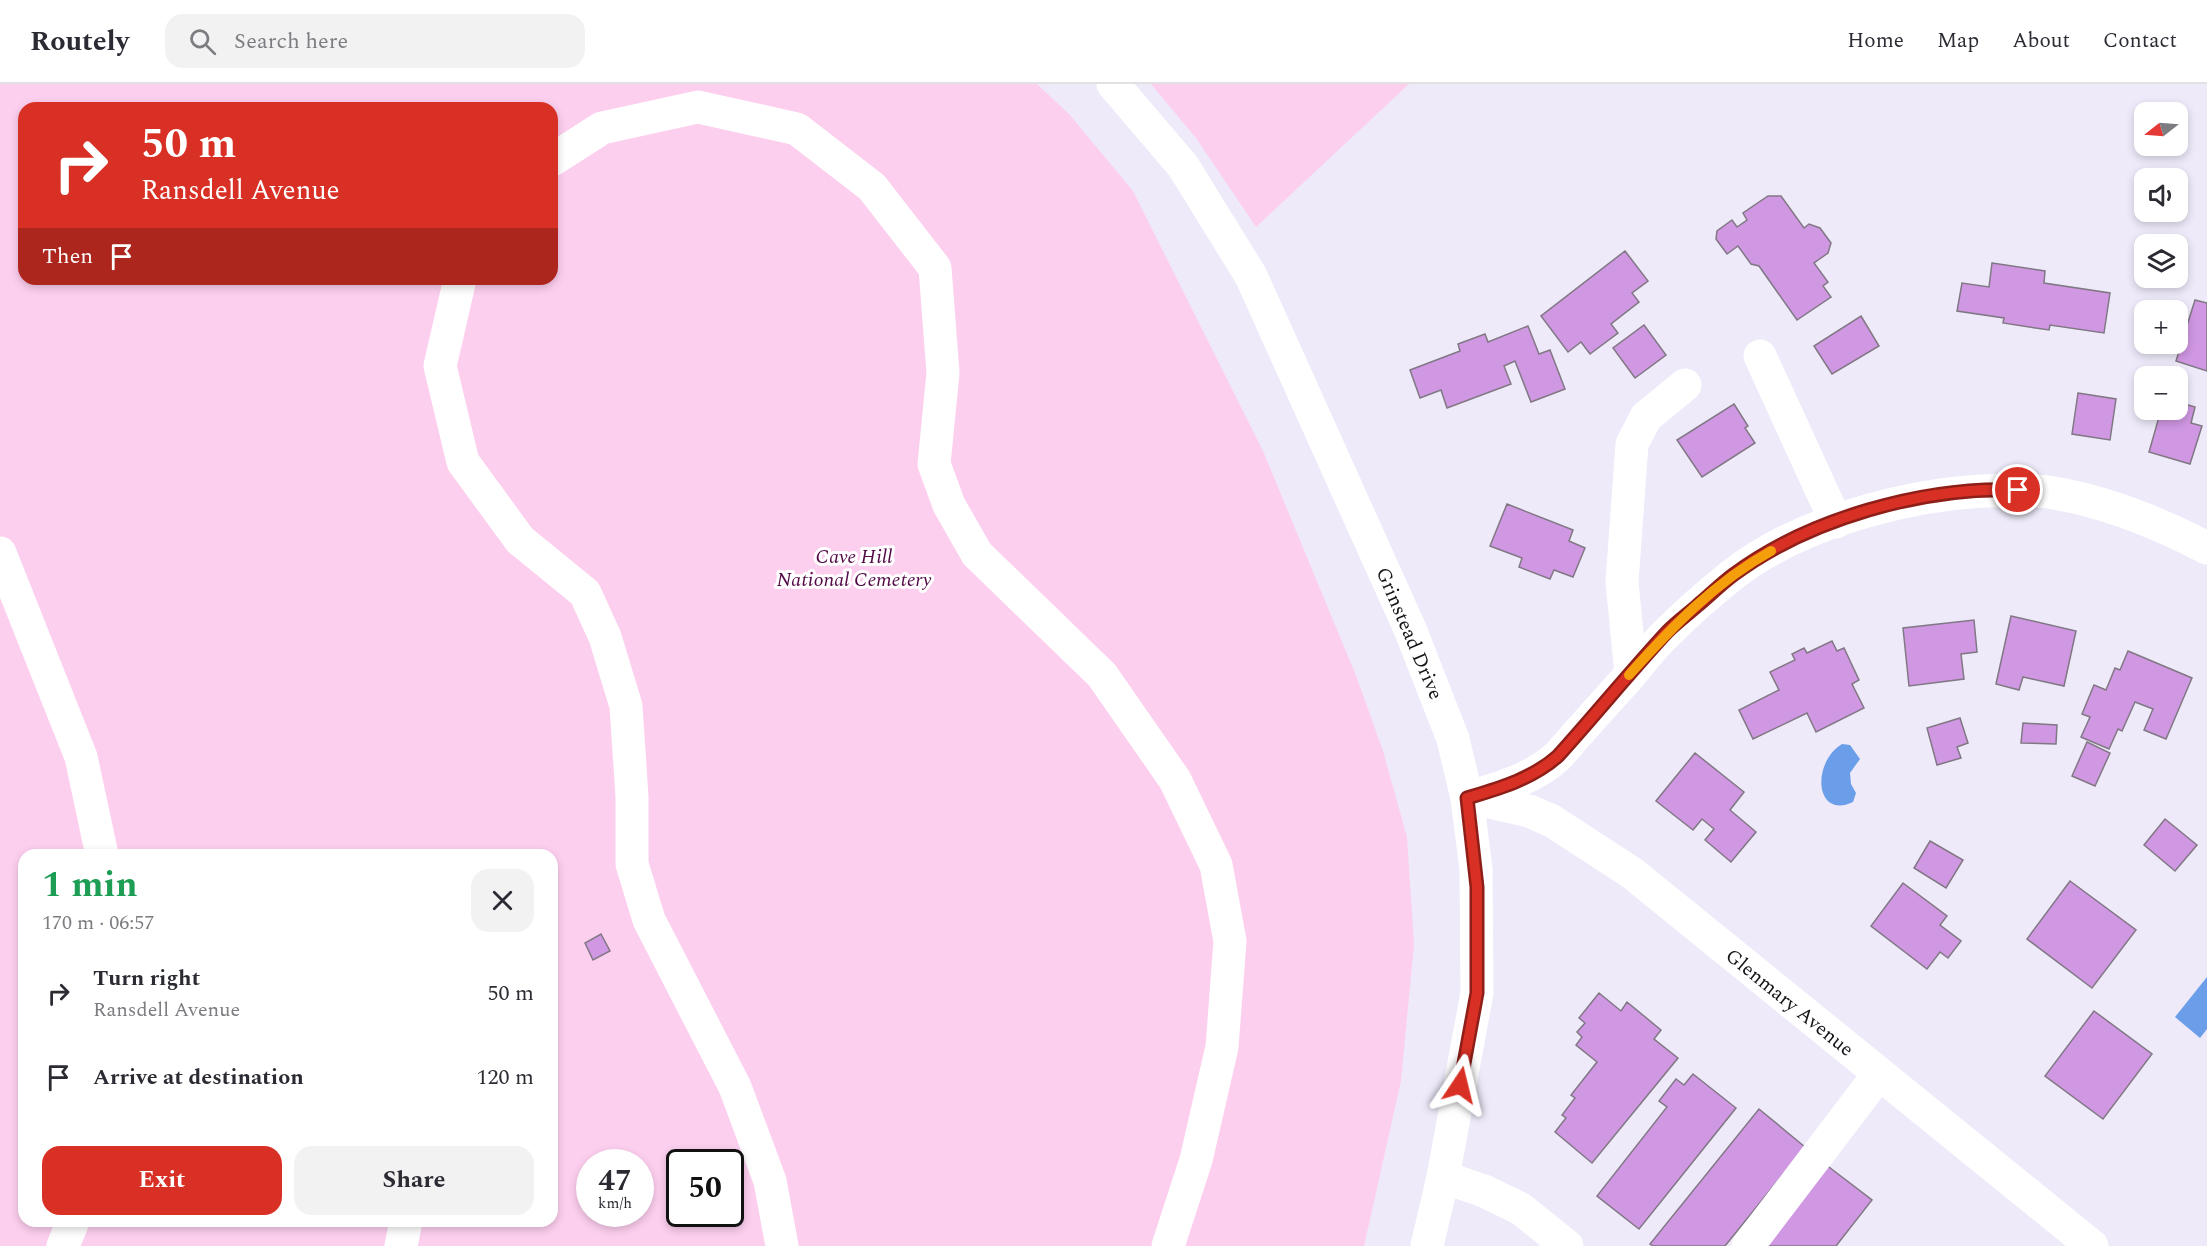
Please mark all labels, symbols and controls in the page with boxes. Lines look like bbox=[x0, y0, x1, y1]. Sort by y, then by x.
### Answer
search box bbox=[165, 14, 585, 68]
text: Routely bbox=[30, 20, 129, 63]
icon: search bbox=[186, 25, 219, 58]
text: Search here bbox=[234, 25, 348, 58]
text: Home bbox=[1847, 25, 1904, 57]
text: Map bbox=[1937, 25, 1979, 57]
text: About bbox=[2012, 25, 2070, 57]
text: Contact bbox=[2103, 25, 2177, 57]
north arrow bbox=[2134, 102, 2188, 156]
map controls bbox=[2134, 102, 2188, 420]
text: 50 m bbox=[141, 113, 236, 176]
icon: right bbox=[42, 126, 120, 204]
button: sound bbox=[2134, 168, 2188, 222]
text: Ransdell Avenue bbox=[141, 170, 340, 212]
button: layers bbox=[2134, 234, 2188, 288]
text: Then bbox=[42, 240, 93, 273]
icon: arrive bbox=[105, 240, 138, 273]
button: + bbox=[2134, 300, 2188, 354]
button: − bbox=[2134, 366, 2188, 420]
pin bbox=[1992, 464, 2043, 515]
icon: arrive bbox=[2001, 473, 2034, 506]
park label: Cave Hill National Cemetery bbox=[777, 542, 931, 595]
street label: Grinstead Drive bbox=[1368, 562, 1451, 704]
text: 1 min bbox=[42, 858, 138, 913]
button: close bbox=[471, 869, 534, 932]
text: 170 m · 06:57 bbox=[42, 908, 154, 938]
street label: Glenmary Avenue bbox=[1719, 941, 1860, 1064]
text: Turn right bbox=[93, 962, 200, 995]
icon: right bbox=[42, 977, 75, 1010]
text: 50 m bbox=[488, 977, 534, 1010]
text: Ransdell Avenue bbox=[93, 995, 240, 1025]
position arrow bbox=[1428, 1053, 1492, 1117]
icon: arrive bbox=[42, 1061, 75, 1094]
text: Arrive at destination bbox=[93, 1061, 304, 1094]
text: 120 m bbox=[477, 1061, 534, 1094]
button: Exit bbox=[42, 1146, 282, 1215]
button: Share bbox=[294, 1146, 534, 1215]
speed limit sign: 50 bbox=[666, 1149, 744, 1227]
text: 47 bbox=[598, 1158, 632, 1204]
text: km/h bbox=[598, 1192, 632, 1215]

